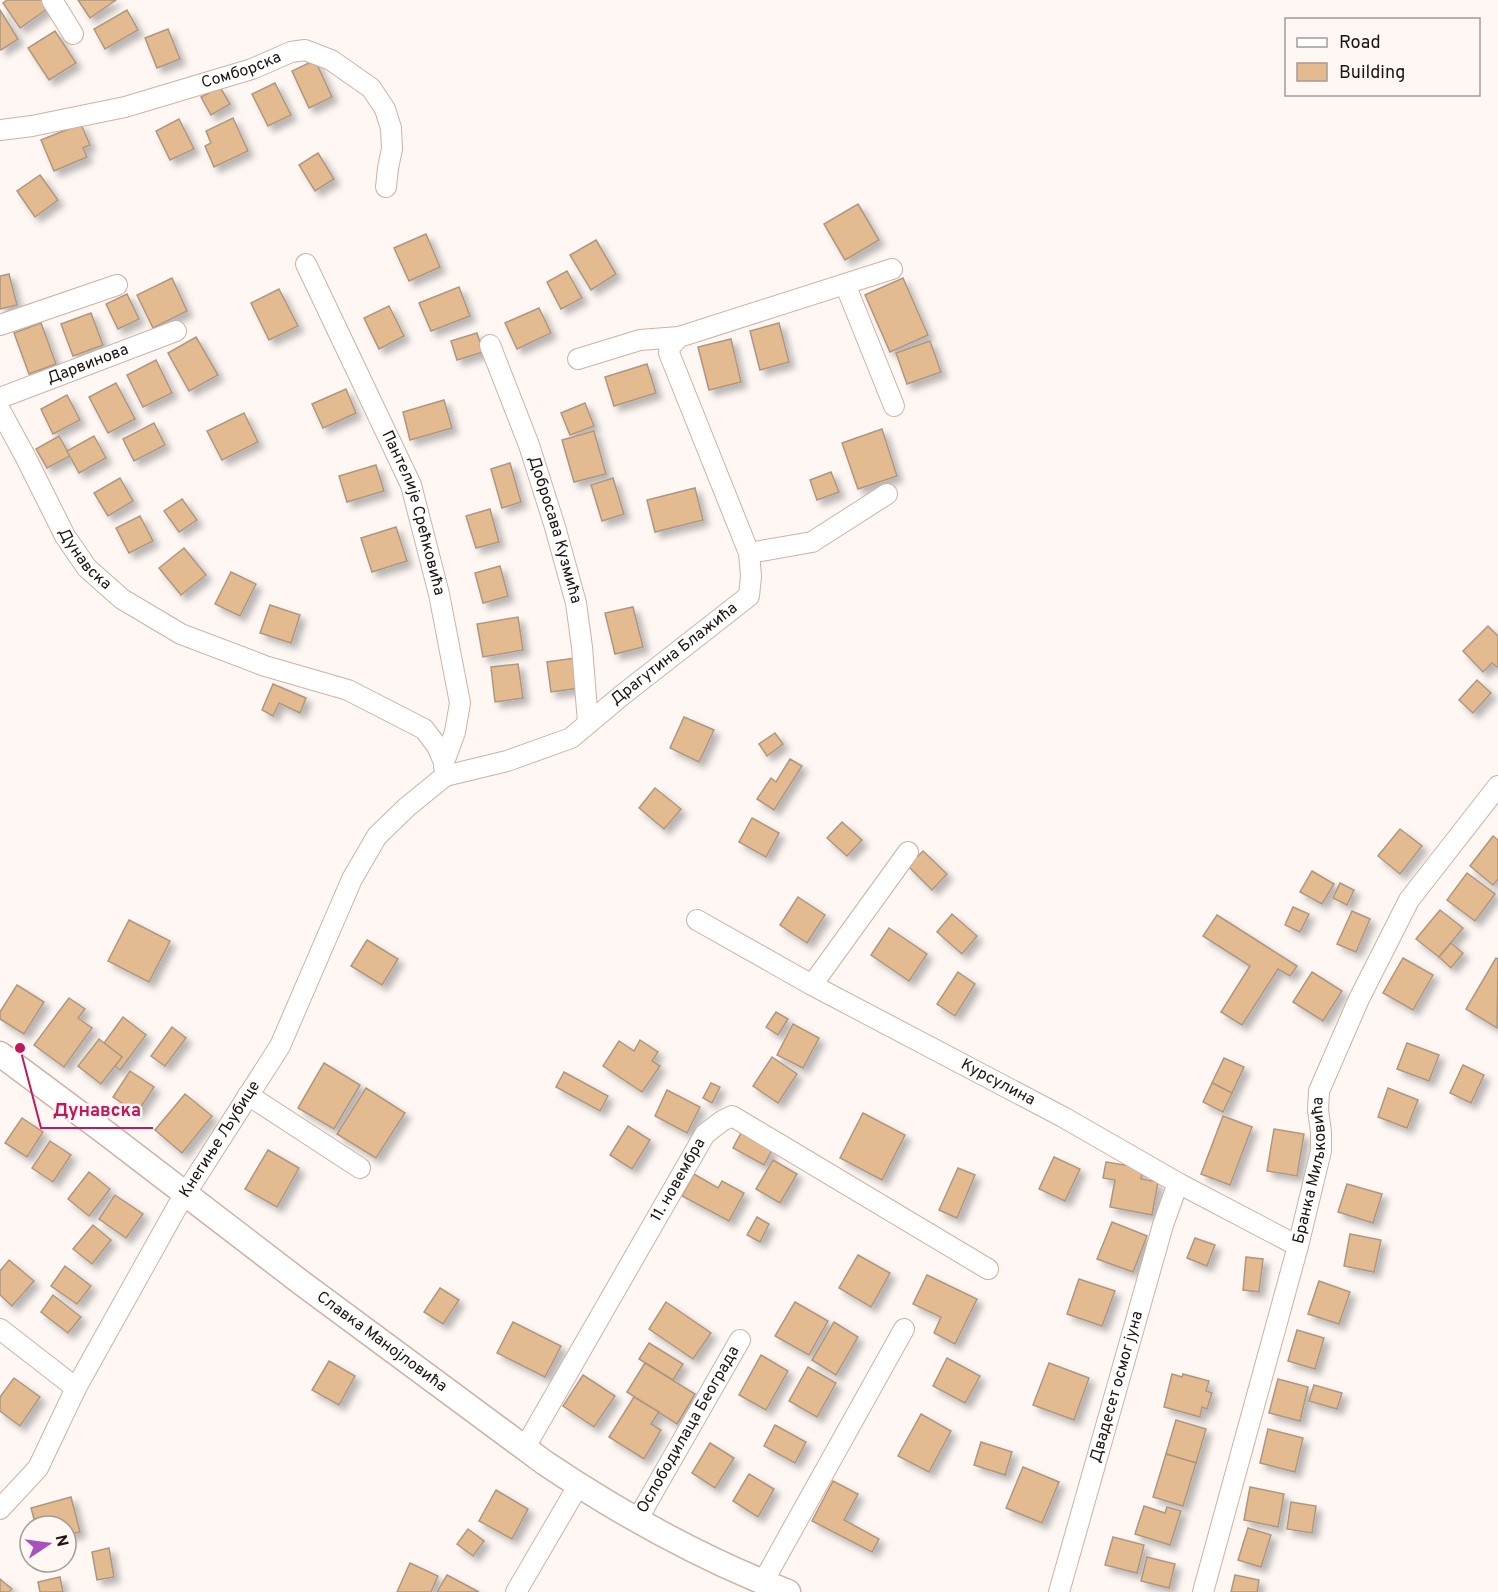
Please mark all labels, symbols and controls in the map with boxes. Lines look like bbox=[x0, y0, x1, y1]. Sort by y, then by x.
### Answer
legend bbox=[1285, 18, 1480, 96]
text: Road bbox=[1339, 32, 1381, 55]
street label: Сомборска bbox=[199, 47, 284, 94]
text: Building bbox=[1339, 62, 1405, 85]
street label: Дарвинова bbox=[44, 340, 132, 389]
street label: Пантелије Срећковића bbox=[377, 427, 449, 598]
street label: Добросава Кузмића bbox=[523, 454, 586, 606]
street label: Дунавска bbox=[53, 525, 115, 595]
street label: Драгутина Блажића bbox=[607, 599, 742, 710]
street label: Курсулина bbox=[957, 1055, 1038, 1110]
street label: Кнегиње Љубице bbox=[175, 1077, 265, 1202]
callout: Дунавска bbox=[41, 1092, 153, 1128]
street label: Бранка Миљковића bbox=[1289, 1096, 1331, 1246]
text: Дунавска bbox=[53, 1100, 141, 1123]
street label: 11. новембра bbox=[647, 1135, 710, 1226]
street label: Славка Манојловића bbox=[312, 1287, 451, 1397]
street label: Двадесет осмог јуна bbox=[1086, 1309, 1148, 1465]
street label: Ослободилаца Београда bbox=[633, 1342, 744, 1517]
north arrow bbox=[18, 1514, 78, 1574]
text: N bbox=[50, 1533, 72, 1549]

